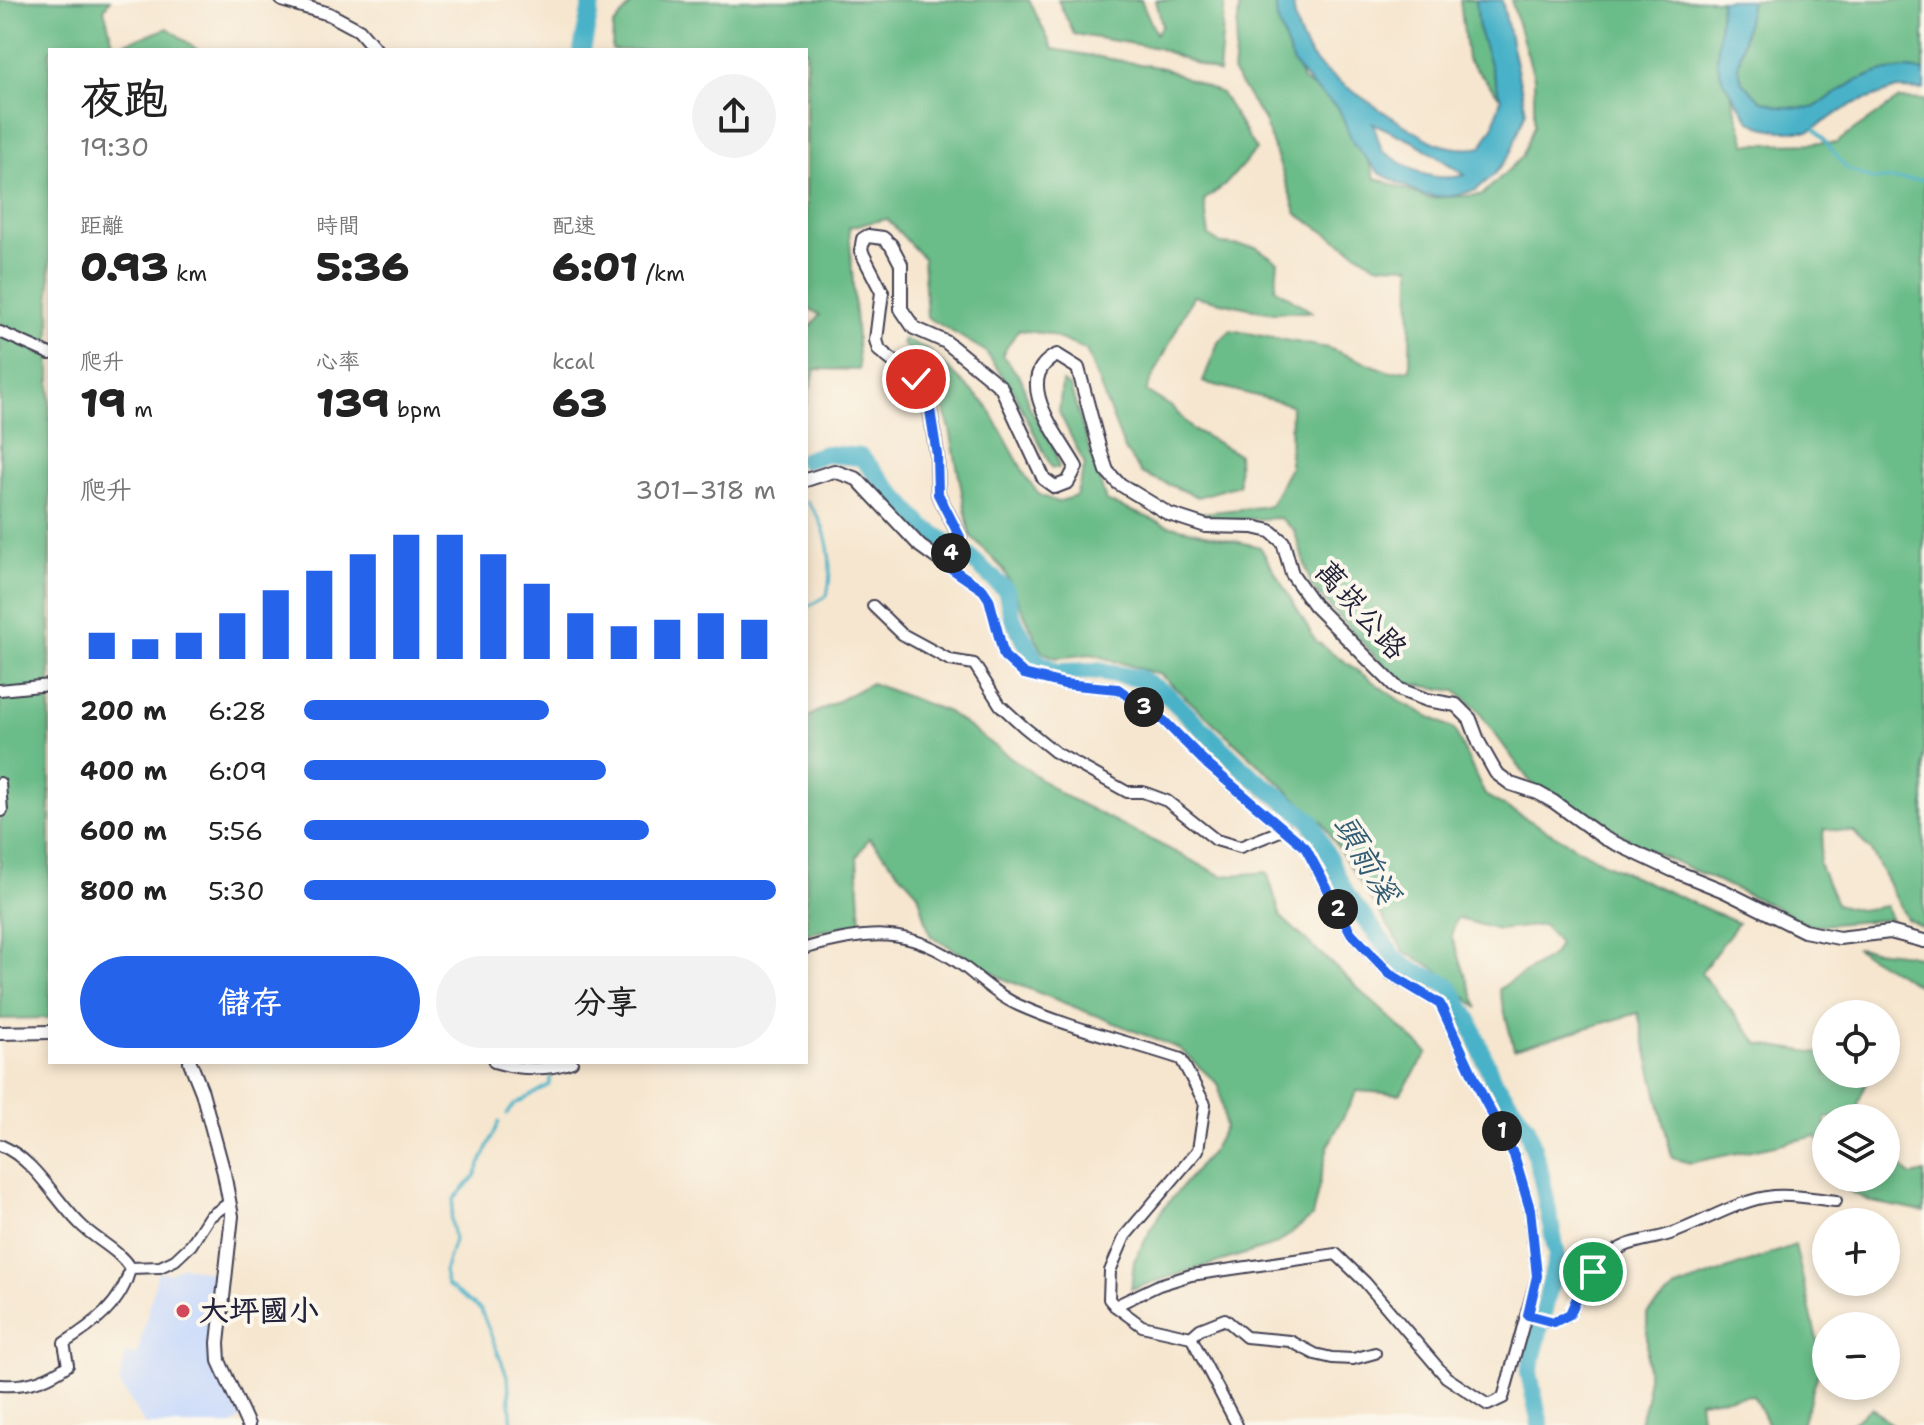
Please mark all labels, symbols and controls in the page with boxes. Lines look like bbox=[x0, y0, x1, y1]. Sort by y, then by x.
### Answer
text: 夜跑 bbox=[80, 69, 168, 128]
button: share bbox=[692, 74, 776, 158]
text: 19:30 bbox=[80, 129, 149, 164]
text: 距離 bbox=[80, 211, 124, 240]
text: 時間 bbox=[316, 211, 360, 240]
text: 配速 bbox=[552, 211, 596, 240]
text: 0.93 bbox=[80, 240, 169, 294]
text: 5:36 bbox=[316, 240, 409, 294]
text: 6:01 bbox=[552, 240, 638, 294]
text: km bbox=[169, 259, 207, 288]
text: /km bbox=[638, 259, 685, 288]
pin bbox=[882, 345, 950, 413]
text: 爬升 bbox=[80, 347, 124, 376]
text: 心率 bbox=[316, 347, 360, 376]
text: kcal bbox=[552, 347, 595, 376]
icon: check bbox=[894, 357, 938, 401]
text: 19 bbox=[80, 376, 126, 430]
text: 139 bbox=[316, 376, 389, 430]
text: 63 bbox=[552, 376, 607, 430]
text: m bbox=[126, 395, 153, 424]
text: bpm bbox=[389, 395, 441, 424]
text: 爬升 bbox=[80, 472, 132, 507]
text: 301–318 m bbox=[635, 472, 776, 507]
pin: 4 bbox=[931, 533, 971, 573]
text: 4 bbox=[943, 538, 959, 567]
street label: 萬崁公路 bbox=[1306, 551, 1417, 668]
pin: 3 bbox=[1124, 687, 1164, 727]
text: 3 bbox=[1136, 692, 1152, 721]
text: 200 m bbox=[80, 693, 167, 728]
text: 6:28 bbox=[208, 693, 267, 728]
text: 400 m bbox=[80, 753, 167, 788]
text: 6:09 bbox=[208, 753, 267, 788]
water label: 頭前溪 bbox=[1325, 806, 1411, 913]
text: 600 m bbox=[80, 813, 167, 848]
text: 5:56 bbox=[208, 813, 263, 848]
text: 800 m bbox=[80, 873, 167, 908]
text: 5:30 bbox=[208, 873, 265, 908]
pin: 2 bbox=[1318, 889, 1358, 929]
text: 2 bbox=[1330, 894, 1346, 923]
button: 儲存 bbox=[80, 956, 420, 1048]
button: 分享 bbox=[436, 956, 776, 1048]
map controls bbox=[1812, 1000, 1900, 1400]
button: locate bbox=[1812, 1000, 1900, 1088]
button: layers bbox=[1812, 1104, 1900, 1192]
pin: 1 bbox=[1482, 1111, 1522, 1151]
text: 1 bbox=[1497, 1116, 1507, 1145]
button: + bbox=[1812, 1208, 1900, 1296]
pin bbox=[1559, 1238, 1627, 1306]
icon: arrive bbox=[1571, 1250, 1615, 1294]
place label: 大坪國小 bbox=[199, 1290, 319, 1331]
marker: 大坪國小 bbox=[174, 1302, 192, 1320]
button: − bbox=[1812, 1312, 1900, 1400]

